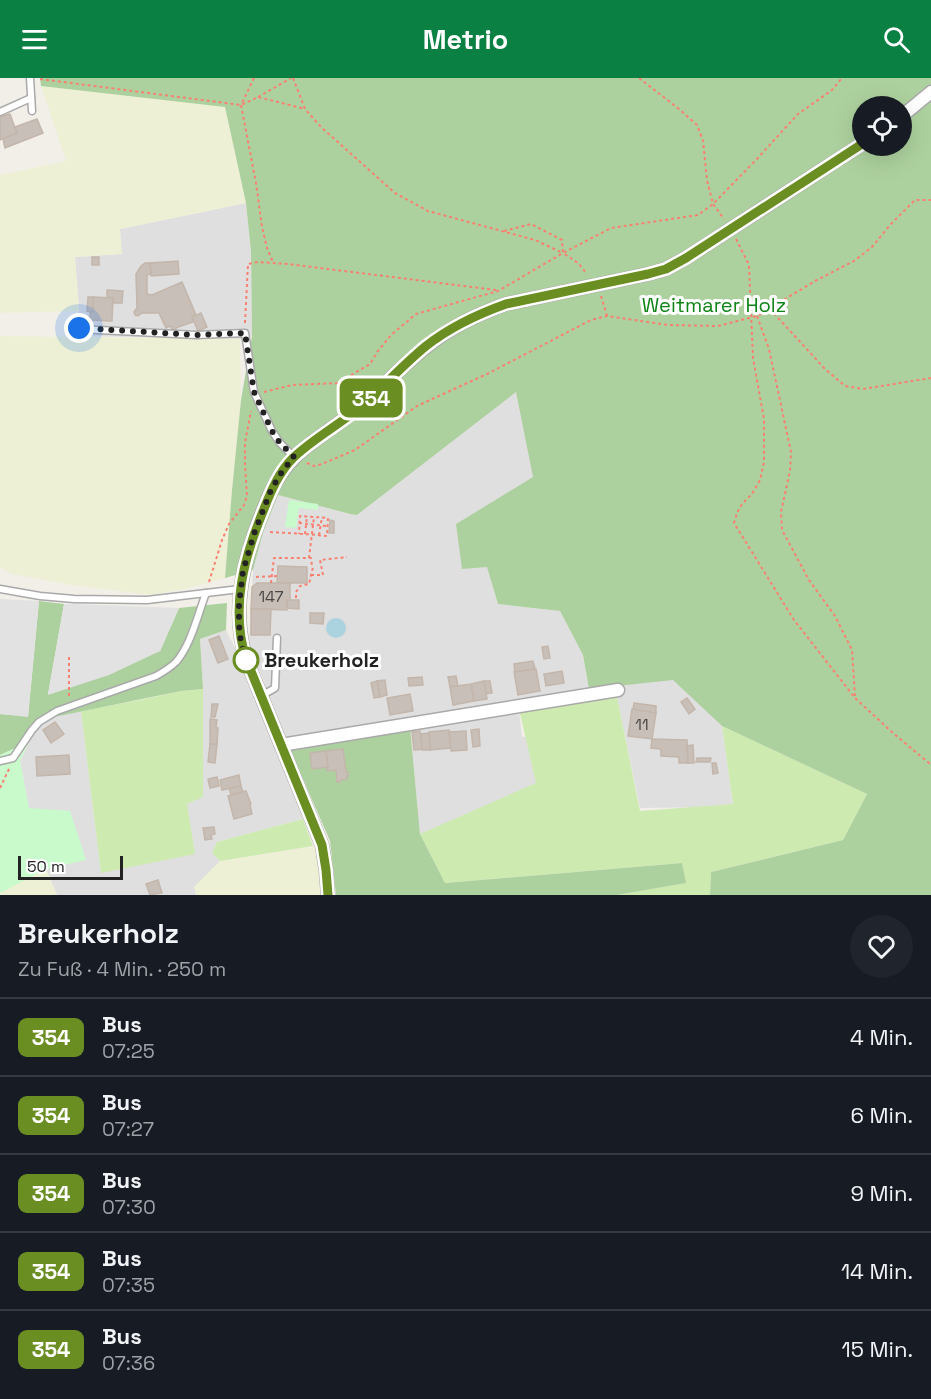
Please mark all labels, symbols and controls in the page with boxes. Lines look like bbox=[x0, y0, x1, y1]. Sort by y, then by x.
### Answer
text: Metrio bbox=[423, 22, 508, 57]
icon: menu bbox=[18, 23, 51, 56]
icon: search bbox=[880, 23, 913, 56]
map controls bbox=[852, 96, 912, 156]
button: locate bbox=[852, 96, 912, 156]
park label: Weitmarer Holz bbox=[642, 292, 786, 318]
your location bbox=[64, 313, 94, 343]
line badge: 354 bbox=[336, 378, 406, 418]
text: 354 bbox=[352, 385, 390, 412]
house number: 147 bbox=[258, 586, 284, 607]
marker: Breukerholz bbox=[233, 647, 259, 673]
place label: Breukerholz bbox=[264, 647, 379, 673]
house number: 11 bbox=[635, 714, 649, 735]
scale bar bbox=[18, 853, 123, 880]
text: 50 m bbox=[27, 856, 65, 877]
text: Breukerholz bbox=[18, 915, 179, 951]
button: heart bbox=[850, 915, 913, 978]
text: Zu Fuß · 4 Min. · 250 m bbox=[18, 956, 226, 982]
text: Bus bbox=[102, 1010, 142, 1038]
text: 4 Min. bbox=[850, 1023, 913, 1051]
text: 354 bbox=[32, 1024, 70, 1051]
text: 07:25 bbox=[102, 1038, 155, 1064]
text: Bus bbox=[102, 1088, 142, 1116]
text: 6 Min. bbox=[850, 1101, 913, 1129]
text: 354 bbox=[32, 1102, 70, 1129]
text: 07:27 bbox=[102, 1116, 154, 1142]
text: Bus bbox=[102, 1166, 142, 1194]
text: 9 Min. bbox=[850, 1179, 913, 1207]
text: 354 bbox=[32, 1180, 70, 1207]
text: 07:30 bbox=[102, 1194, 156, 1220]
text: Bus bbox=[102, 1244, 142, 1272]
text: 14 Min. bbox=[841, 1257, 913, 1285]
text: 354 bbox=[32, 1258, 70, 1285]
text: 07:35 bbox=[102, 1272, 155, 1298]
text: Bus bbox=[102, 1322, 142, 1350]
text: 15 Min. bbox=[841, 1335, 913, 1363]
text: 354 bbox=[32, 1336, 70, 1363]
text: 07:36 bbox=[102, 1350, 155, 1376]

